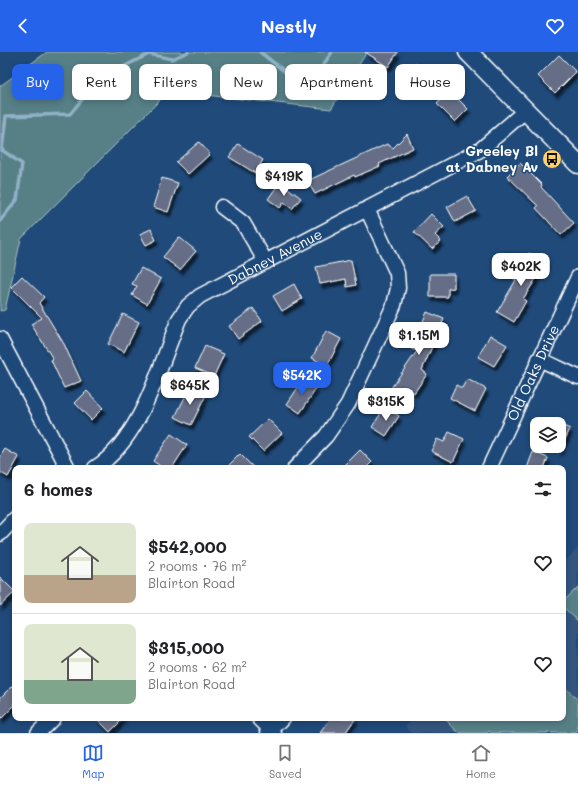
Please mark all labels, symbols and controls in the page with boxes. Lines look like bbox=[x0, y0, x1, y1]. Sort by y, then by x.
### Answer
text: Nestly bbox=[261, 14, 317, 38]
icon: back bbox=[12, 15, 34, 37]
icon: heart bbox=[544, 15, 566, 37]
chip: Buy bbox=[12, 64, 64, 100]
chip: Rent bbox=[72, 64, 131, 100]
chip: Filters bbox=[139, 64, 212, 100]
chip: New bbox=[220, 64, 277, 100]
chip: Apartment bbox=[285, 64, 387, 100]
chip: House bbox=[395, 64, 465, 100]
place label: Greeley Bl at Dabney Av bbox=[446, 141, 538, 176]
bus stop icon: Greeley Bl at Dabney Av bbox=[541, 148, 563, 170]
pin: $419K bbox=[256, 163, 312, 197]
text: $419K bbox=[265, 167, 303, 184]
street label: Dabney Avenue bbox=[224, 224, 325, 289]
pin: $402K bbox=[493, 253, 549, 287]
text: $402K bbox=[501, 257, 541, 274]
pin: $1.15M bbox=[386, 322, 452, 356]
street label: Old Oaks Drive bbox=[502, 322, 563, 424]
text: $1.15M bbox=[398, 326, 440, 343]
pin: $542K bbox=[274, 362, 330, 396]
text: $542K bbox=[282, 366, 322, 383]
pin: $645K bbox=[162, 372, 218, 406]
text: $645K bbox=[170, 376, 210, 393]
pin: $315K bbox=[358, 388, 414, 422]
text: $315K bbox=[367, 392, 405, 409]
map controls bbox=[530, 417, 566, 453]
button: layers bbox=[530, 417, 566, 453]
text: 6 homes bbox=[24, 478, 93, 500]
icon: filters bbox=[532, 478, 554, 500]
text: $542,000 bbox=[148, 535, 227, 557]
icon: home bbox=[56, 539, 104, 587]
icon: heart bbox=[532, 552, 554, 574]
text: 2 rooms · 76 m² bbox=[148, 557, 247, 574]
text: Blairton Road bbox=[148, 574, 235, 591]
text: $315,000 bbox=[148, 636, 224, 658]
icon: home bbox=[56, 640, 104, 688]
icon: heart bbox=[532, 653, 554, 675]
text: 2 rooms · 62 m² bbox=[148, 658, 247, 675]
text: Blairton Road bbox=[148, 675, 235, 692]
tab: Map bbox=[82, 742, 105, 781]
tab: Saved bbox=[269, 742, 302, 781]
tab: Home bbox=[466, 742, 496, 781]

